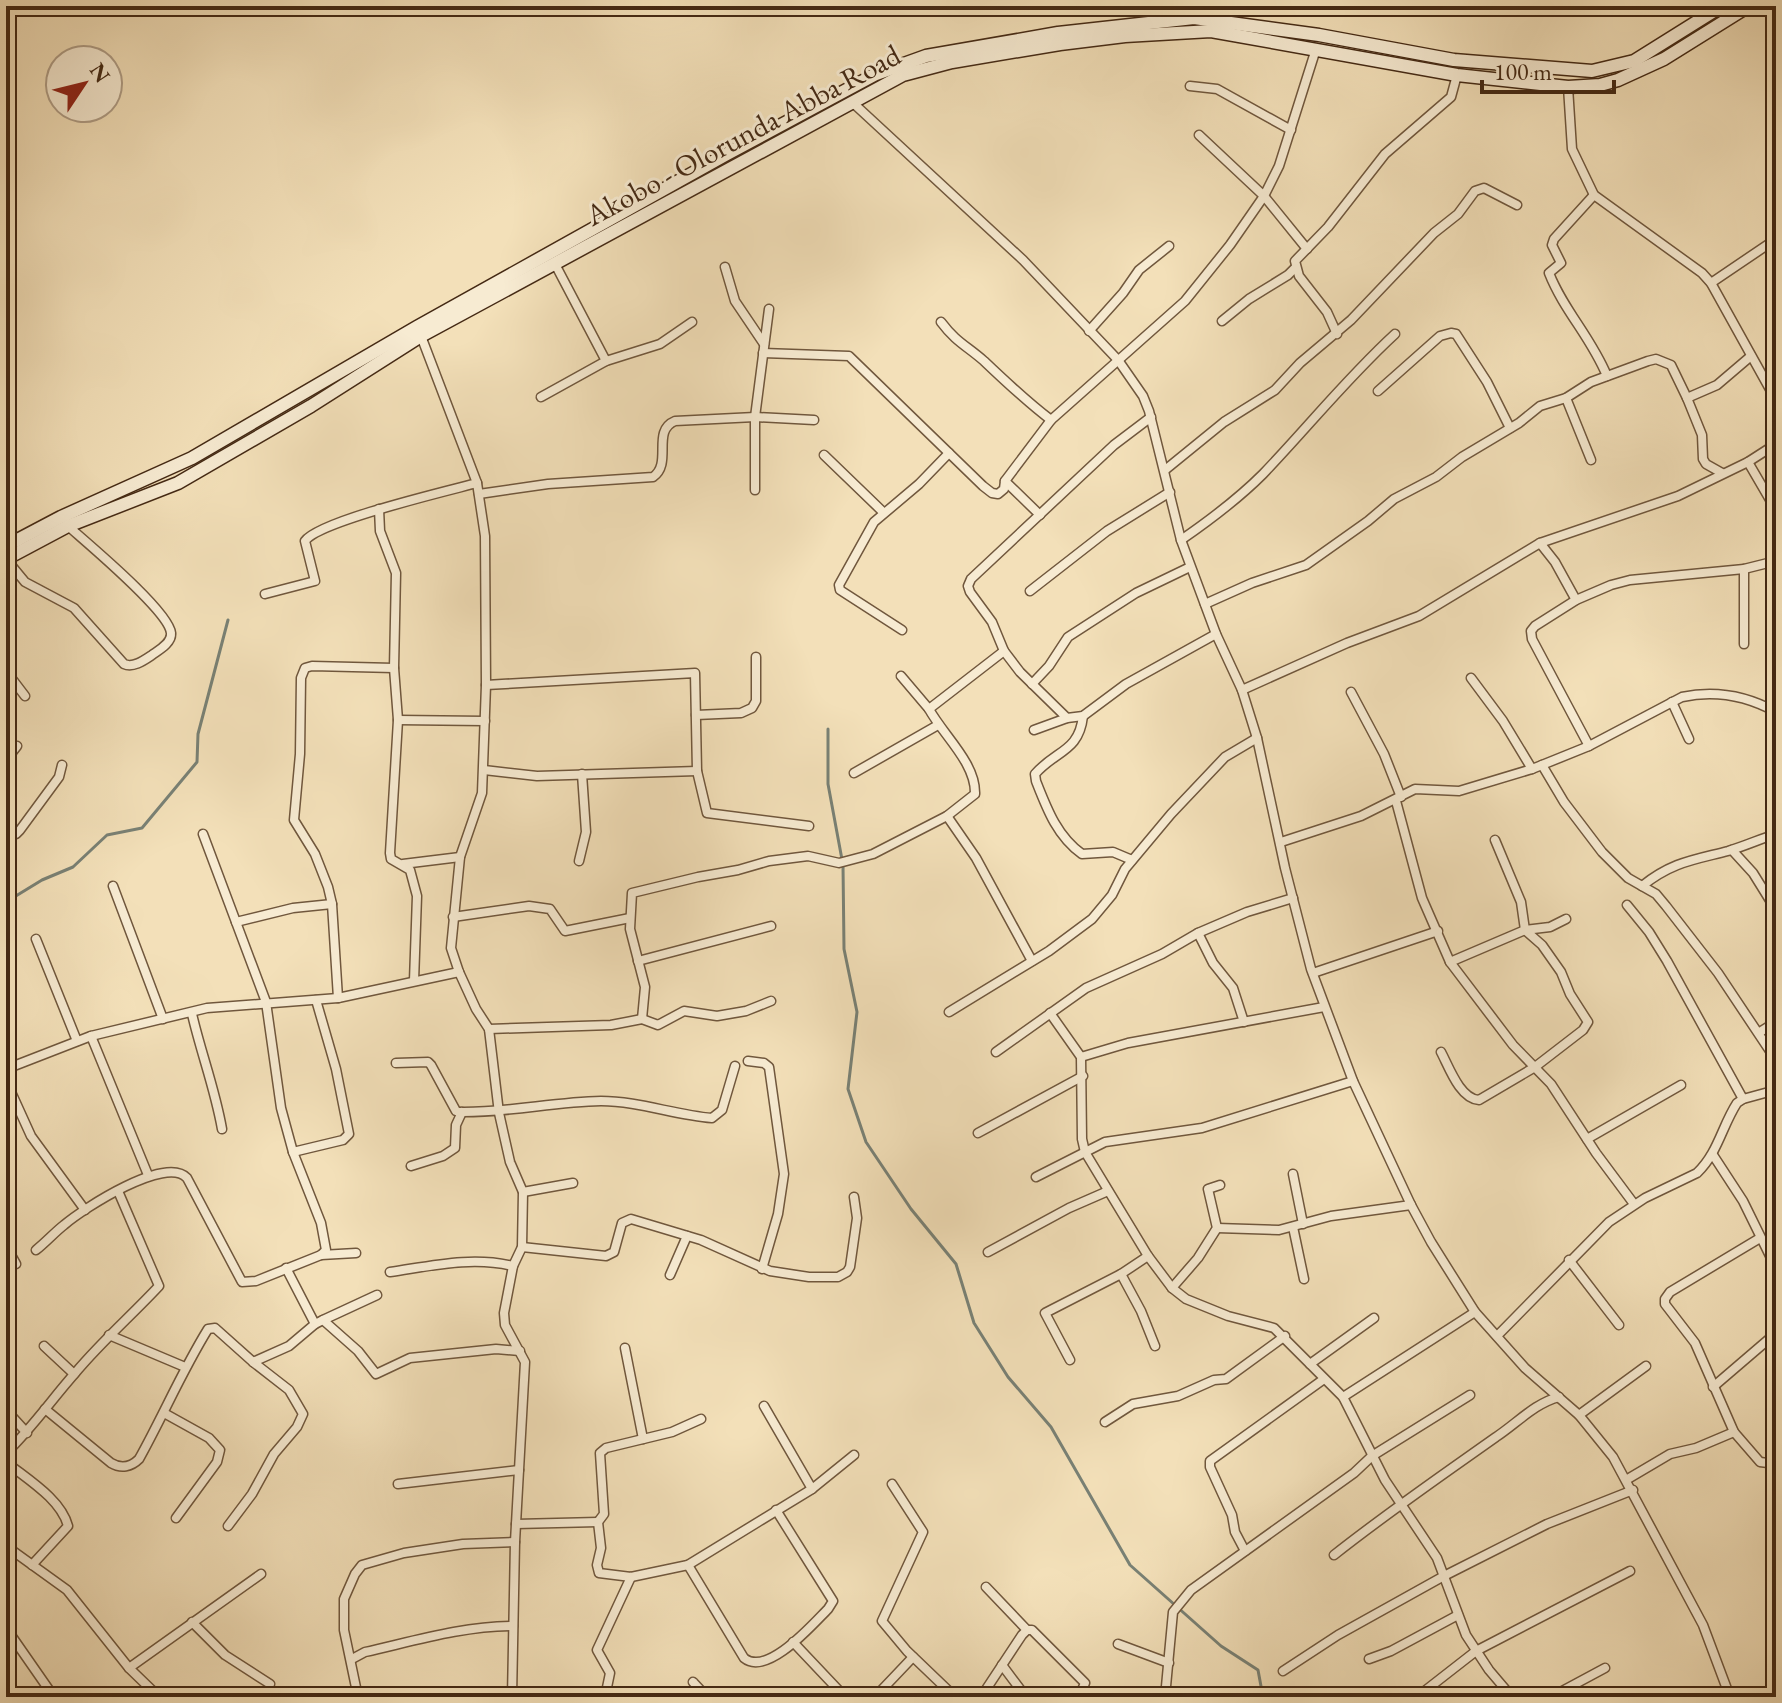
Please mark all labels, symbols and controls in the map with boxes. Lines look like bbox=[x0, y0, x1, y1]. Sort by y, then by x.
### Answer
street label: Akobo - Olorunda Abba Road bbox=[577, 34, 908, 235]
north arrow bbox=[44, 44, 124, 124]
scale bar bbox=[1482, 44, 1614, 94]
text: 100 m bbox=[1494, 56, 1552, 87]
text: N bbox=[83, 57, 117, 89]

